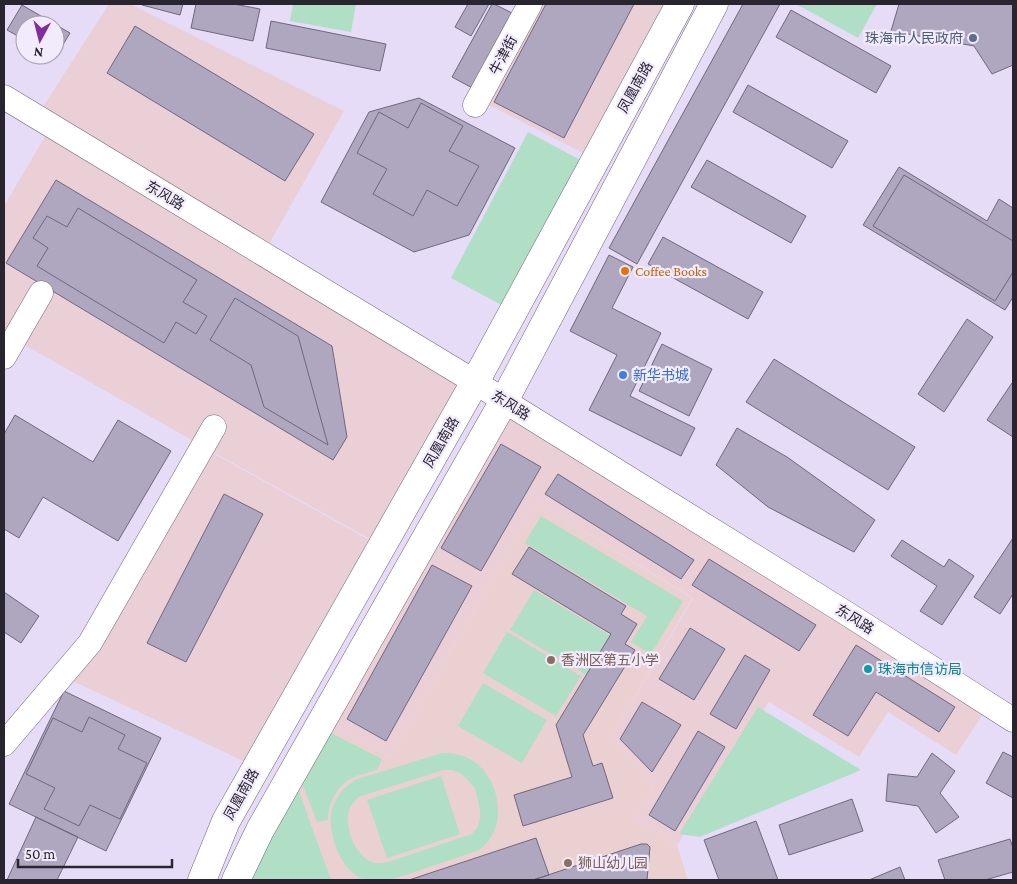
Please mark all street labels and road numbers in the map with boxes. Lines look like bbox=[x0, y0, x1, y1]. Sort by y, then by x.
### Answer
street label: 牛津街 bbox=[486, 33, 520, 77]
street label: 凤凰南路 bbox=[614, 59, 656, 115]
street label: 东风路 bbox=[143, 177, 187, 213]
street label: 东风路 bbox=[489, 387, 533, 423]
street label: 凤凰南路 bbox=[420, 414, 462, 470]
street label: 东风路 bbox=[833, 601, 877, 637]
street label: 凤凰南路 bbox=[220, 766, 262, 822]

